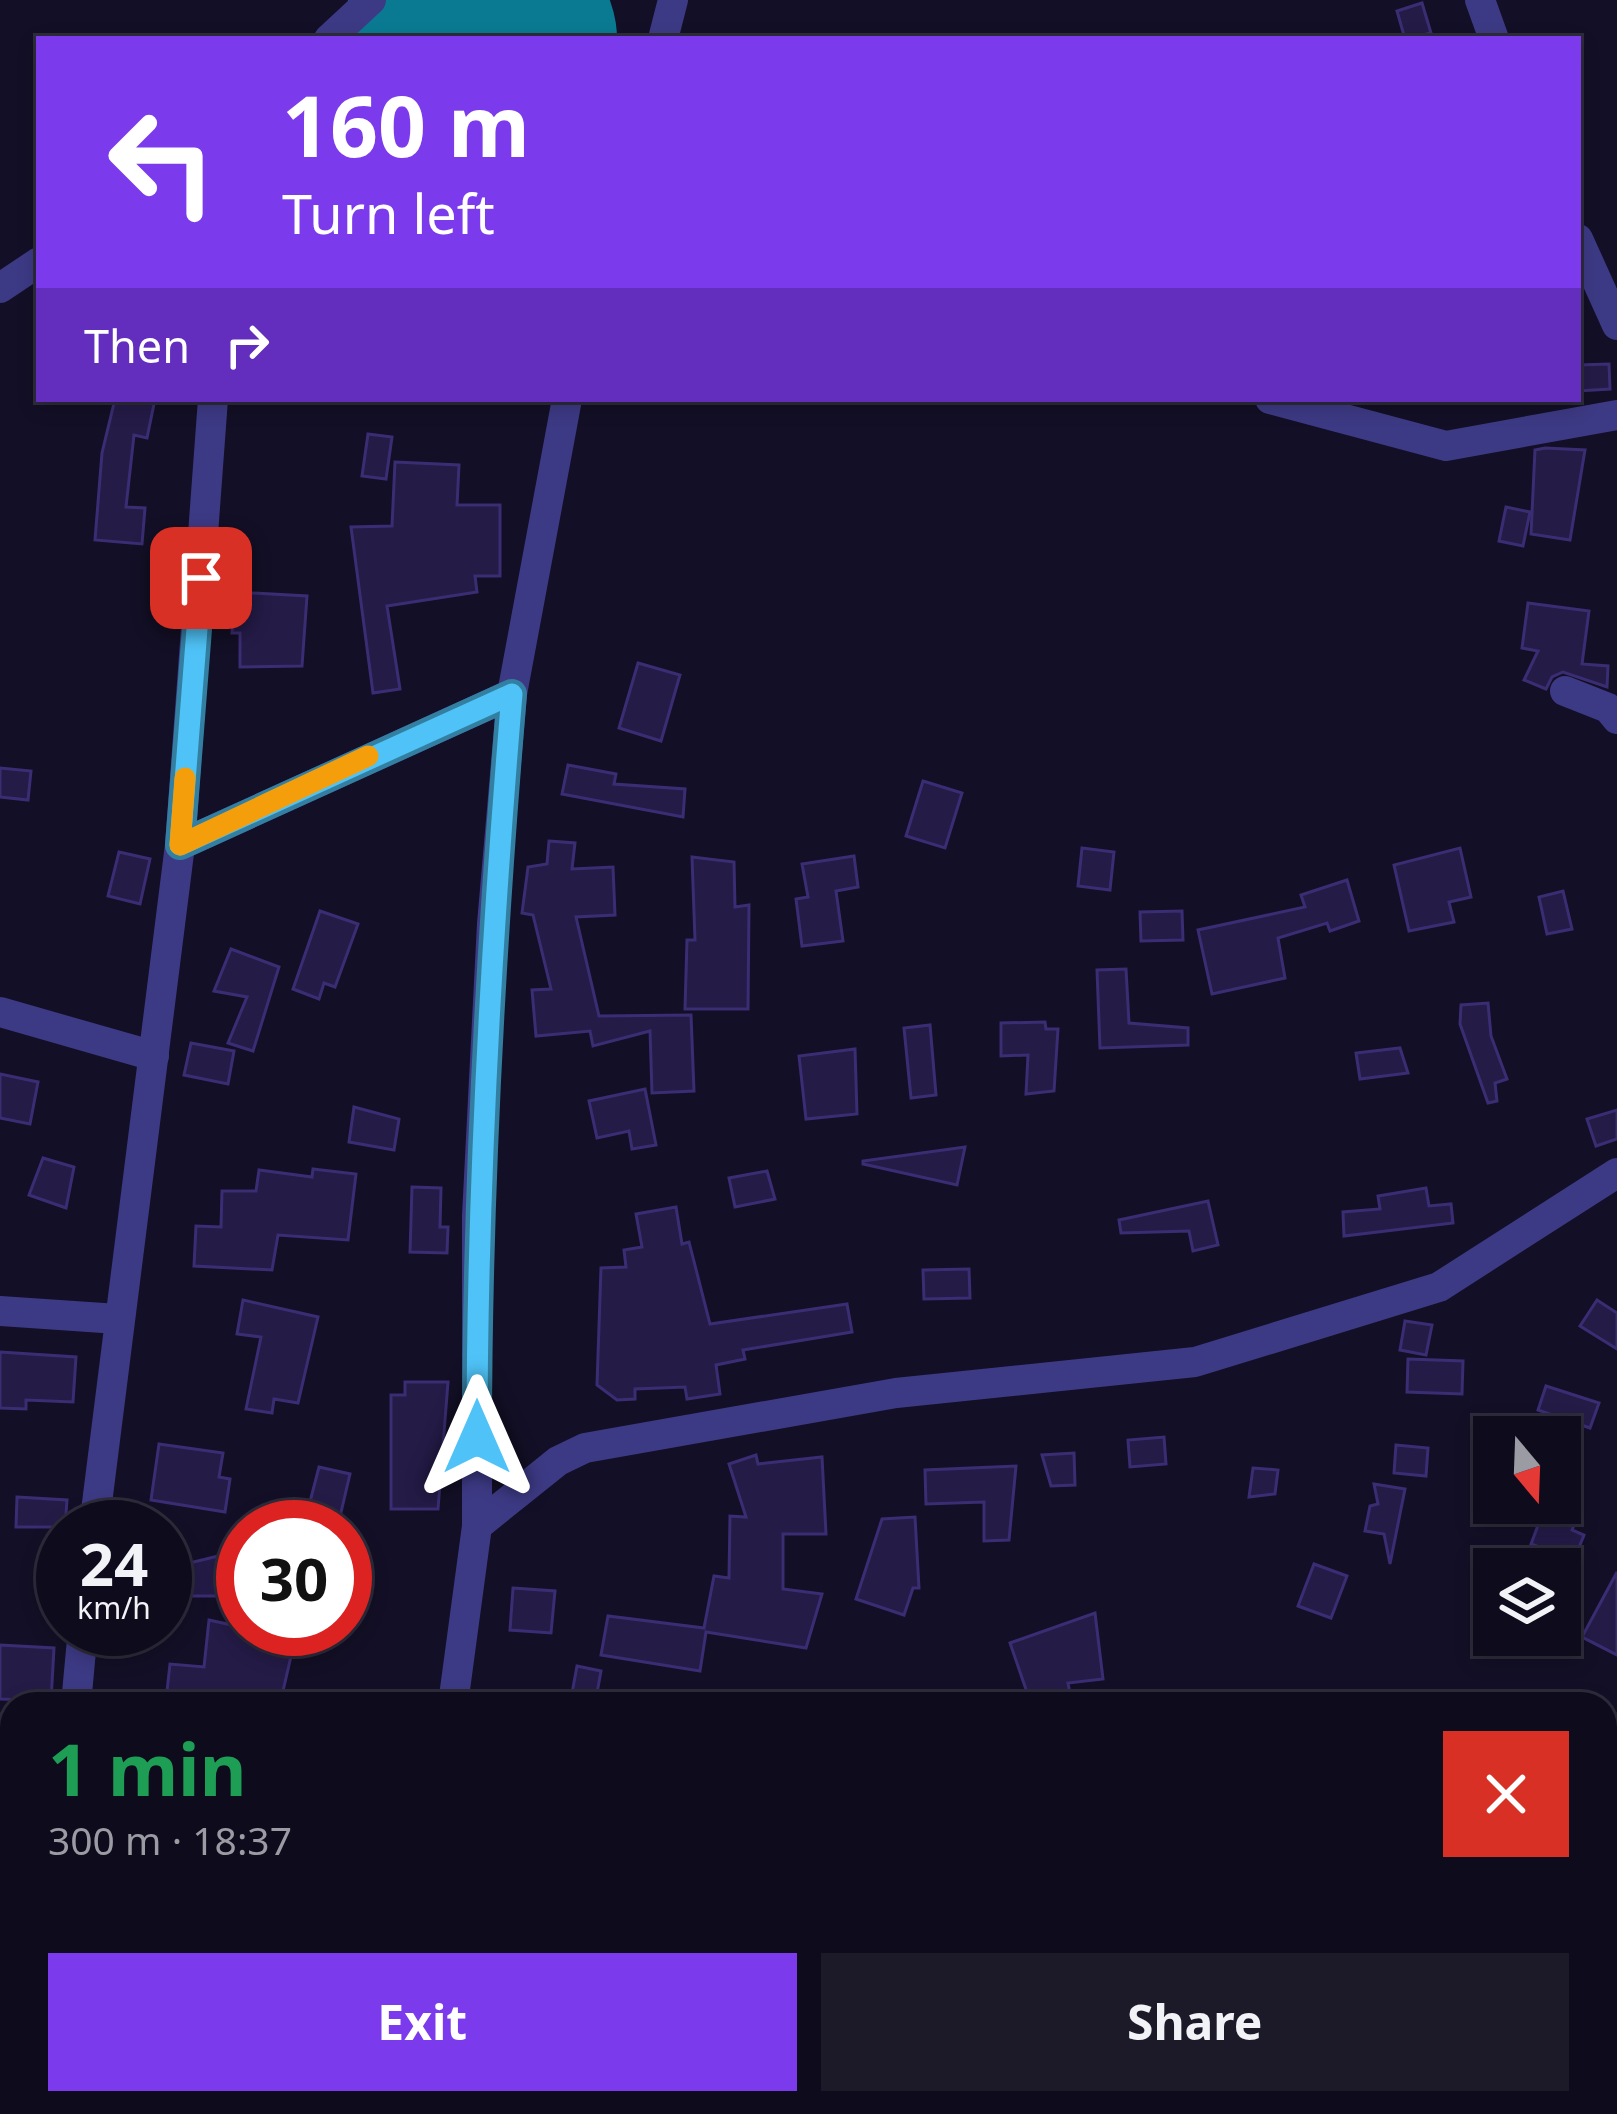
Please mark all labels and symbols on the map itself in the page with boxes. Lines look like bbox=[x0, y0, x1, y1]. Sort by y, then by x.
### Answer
pin bbox=[150, 527, 252, 629]
position arrow bbox=[414, 1374, 540, 1500]
north arrow bbox=[1473, 1416, 1581, 1524]
speed limit sign: 30 bbox=[216, 1500, 372, 1656]

